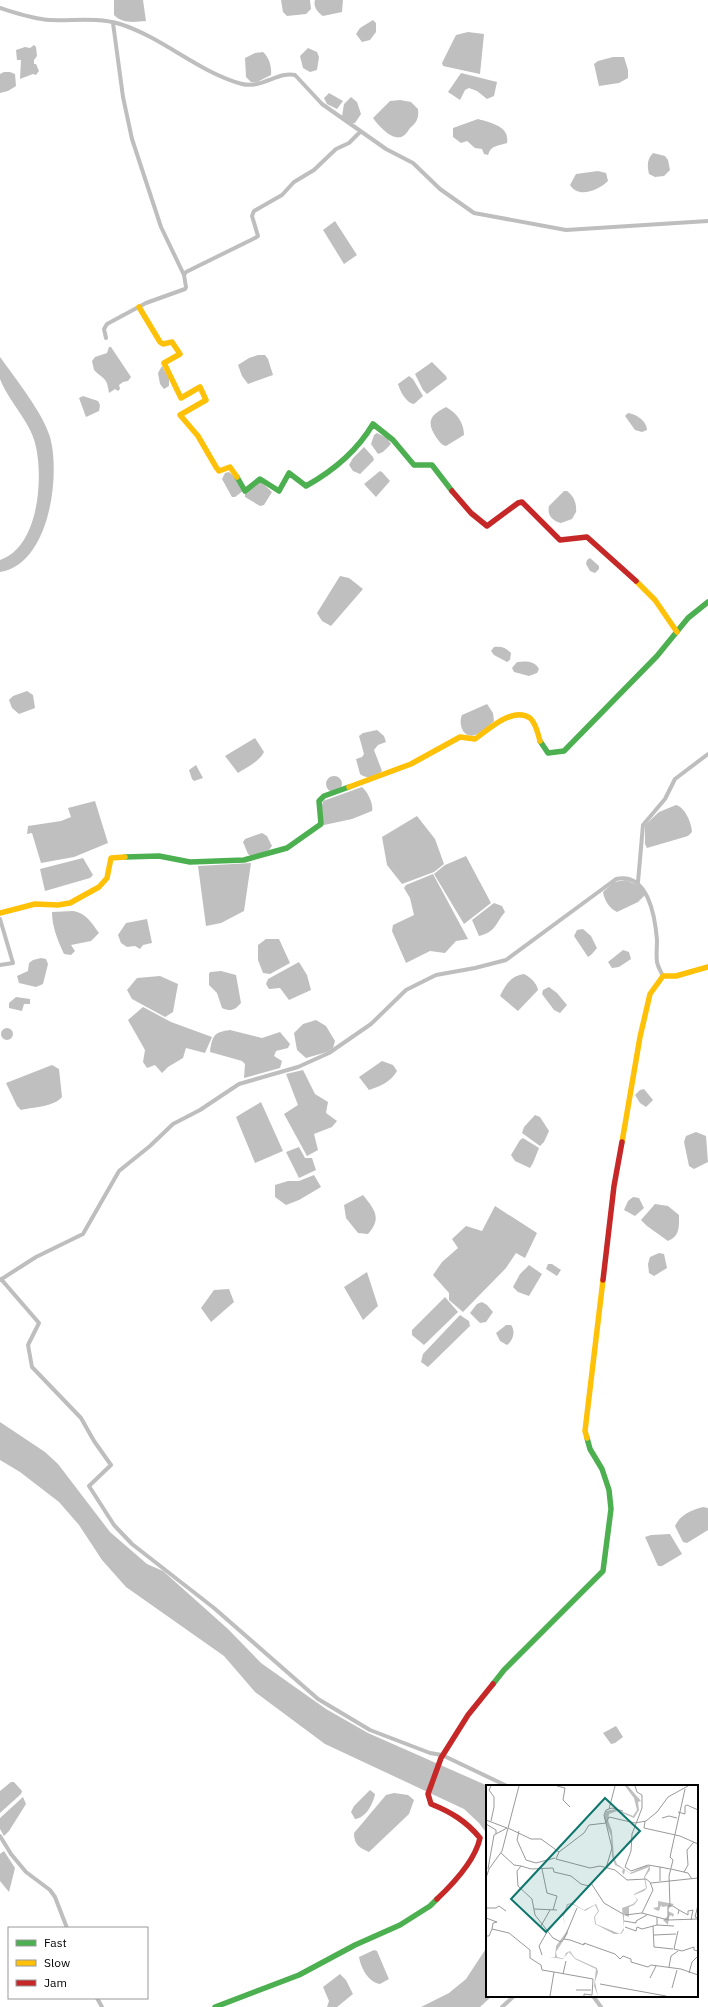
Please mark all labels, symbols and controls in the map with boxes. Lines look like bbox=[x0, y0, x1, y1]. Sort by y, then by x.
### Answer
inset map bbox=[486, 1785, 698, 1997]
legend bbox=[8, 1927, 148, 1999]
text: Fast bbox=[44, 1935, 67, 1950]
text: Slow bbox=[44, 1955, 70, 1970]
text: Jam bbox=[44, 1975, 67, 1990]

